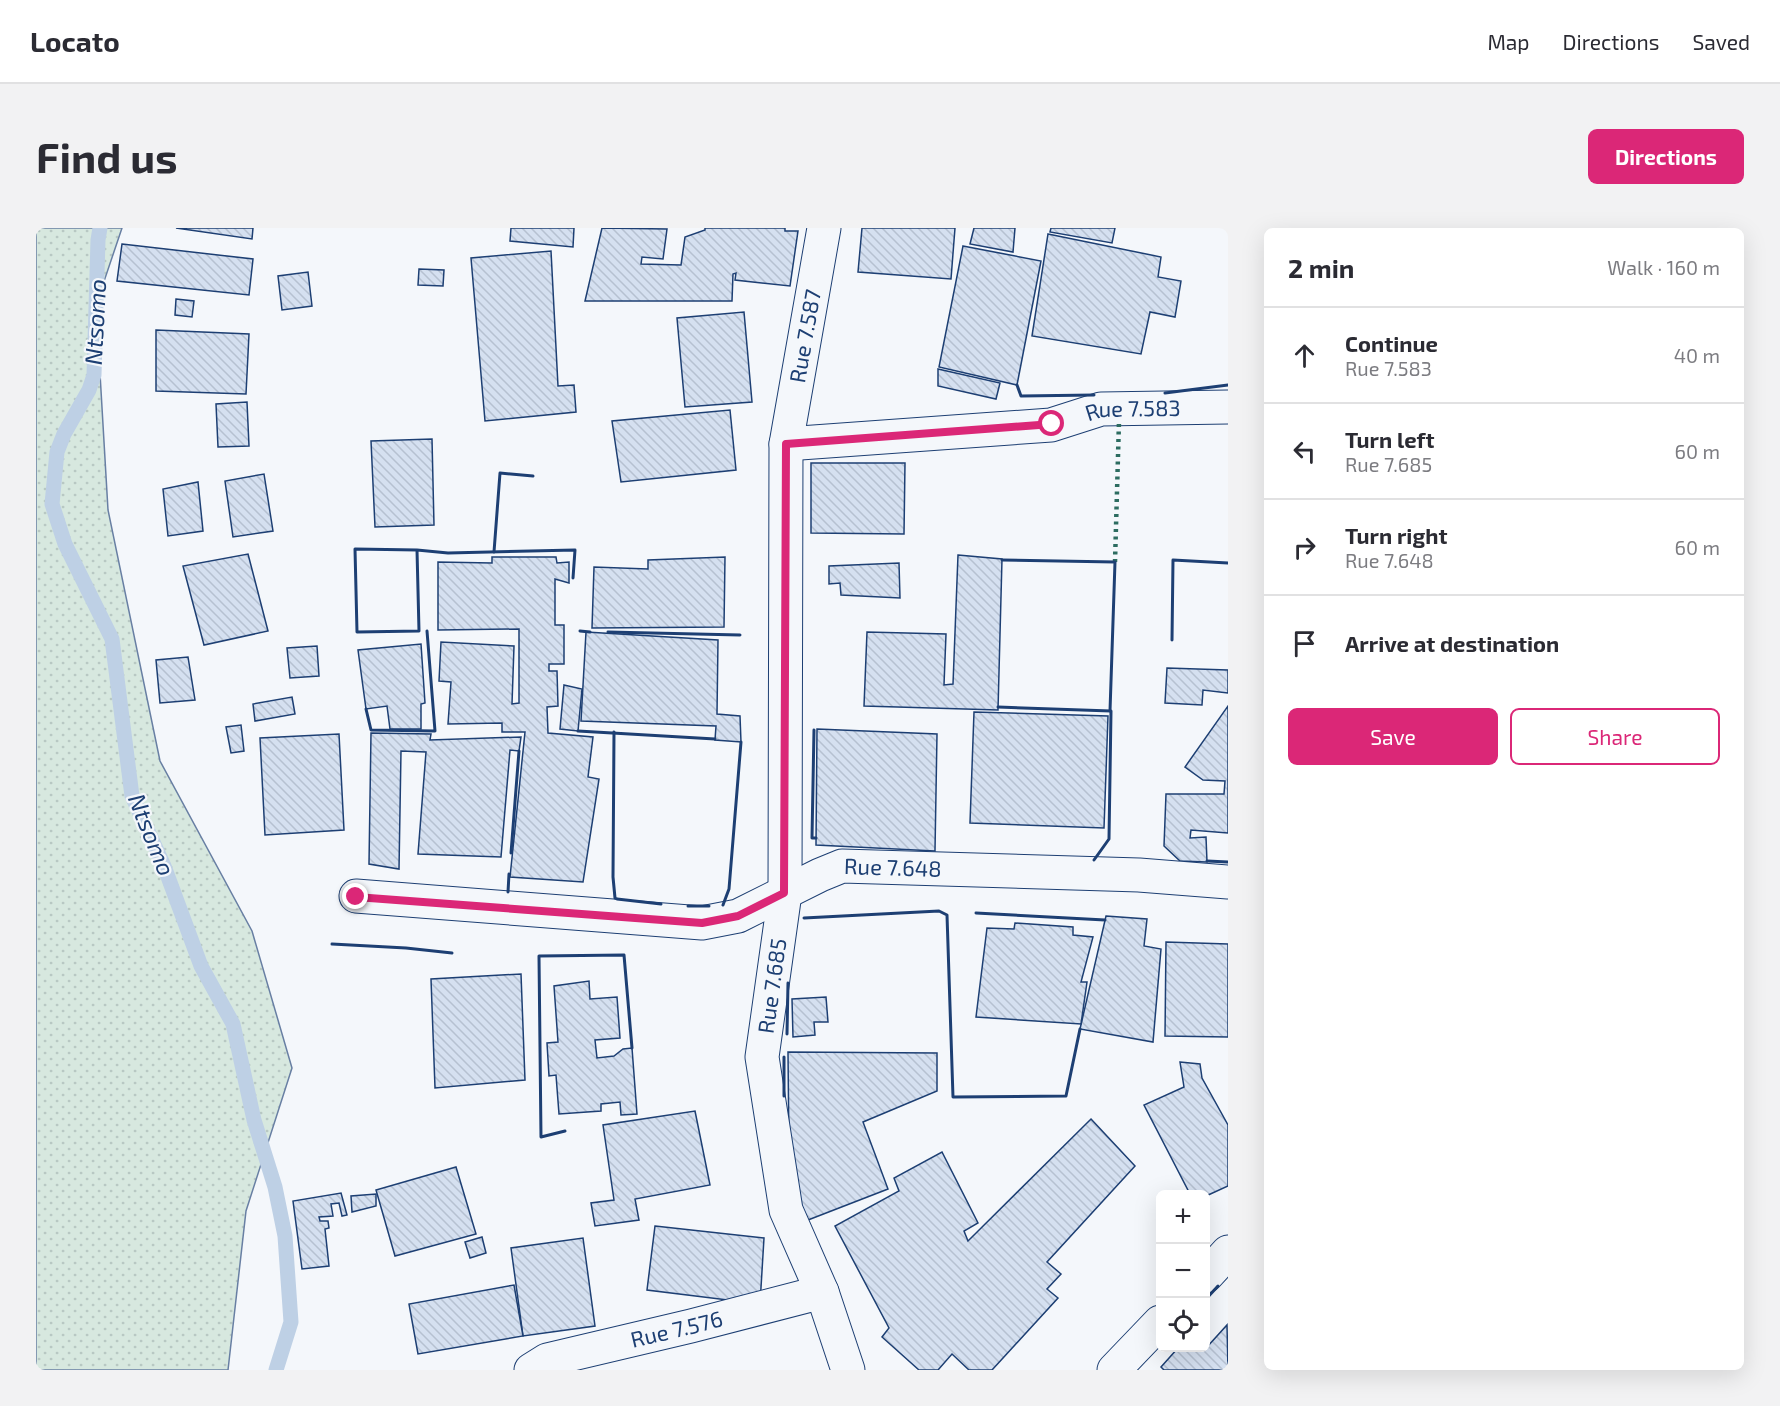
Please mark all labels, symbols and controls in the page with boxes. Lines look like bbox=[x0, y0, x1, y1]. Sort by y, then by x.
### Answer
text: Locato bbox=[30, 24, 120, 58]
text: Map bbox=[1487, 29, 1530, 54]
text: Directions bbox=[1563, 29, 1659, 54]
text: Saved bbox=[1692, 29, 1750, 54]
button: Directions bbox=[1588, 129, 1744, 184]
text: Find us bbox=[36, 131, 178, 181]
text: 2 min bbox=[1288, 252, 1354, 283]
text: Walk · 160 m bbox=[1607, 255, 1720, 279]
water label: Ntsomo bbox=[78, 278, 111, 366]
street label: Rue 7.587 bbox=[783, 287, 825, 385]
text: Continue bbox=[1345, 330, 1438, 356]
icon: ahead bbox=[1288, 339, 1321, 372]
text: 40 m bbox=[1674, 343, 1720, 367]
text: Rue 7.583 bbox=[1345, 356, 1432, 380]
street label: Rue 7.583 bbox=[1082, 394, 1181, 425]
route start bbox=[1038, 410, 1064, 436]
text: Turn left bbox=[1345, 426, 1434, 452]
icon: left bbox=[1288, 435, 1321, 468]
text: 60 m bbox=[1675, 439, 1720, 463]
text: Rue 7.685 bbox=[1345, 452, 1432, 476]
text: Turn right bbox=[1345, 522, 1447, 548]
icon: right bbox=[1288, 531, 1321, 564]
text: 60 m bbox=[1675, 535, 1720, 559]
text: Rue 7.648 bbox=[1345, 548, 1434, 572]
icon: arrive bbox=[1288, 627, 1321, 660]
text: Arrive at destination bbox=[1345, 630, 1559, 656]
button: Save bbox=[1288, 708, 1498, 765]
button: Share bbox=[1510, 708, 1720, 765]
water label: Ntsomo bbox=[123, 789, 182, 880]
street label: Rue 7.648 bbox=[844, 852, 942, 881]
route end bbox=[342, 883, 368, 909]
street label: Rue 7.685 bbox=[751, 937, 791, 1035]
map controls bbox=[1156, 1190, 1210, 1352]
button: + bbox=[1156, 1190, 1210, 1244]
button: − bbox=[1156, 1244, 1210, 1298]
button: locate bbox=[1156, 1298, 1210, 1352]
street label: Rue 7.576 bbox=[628, 1304, 725, 1352]

